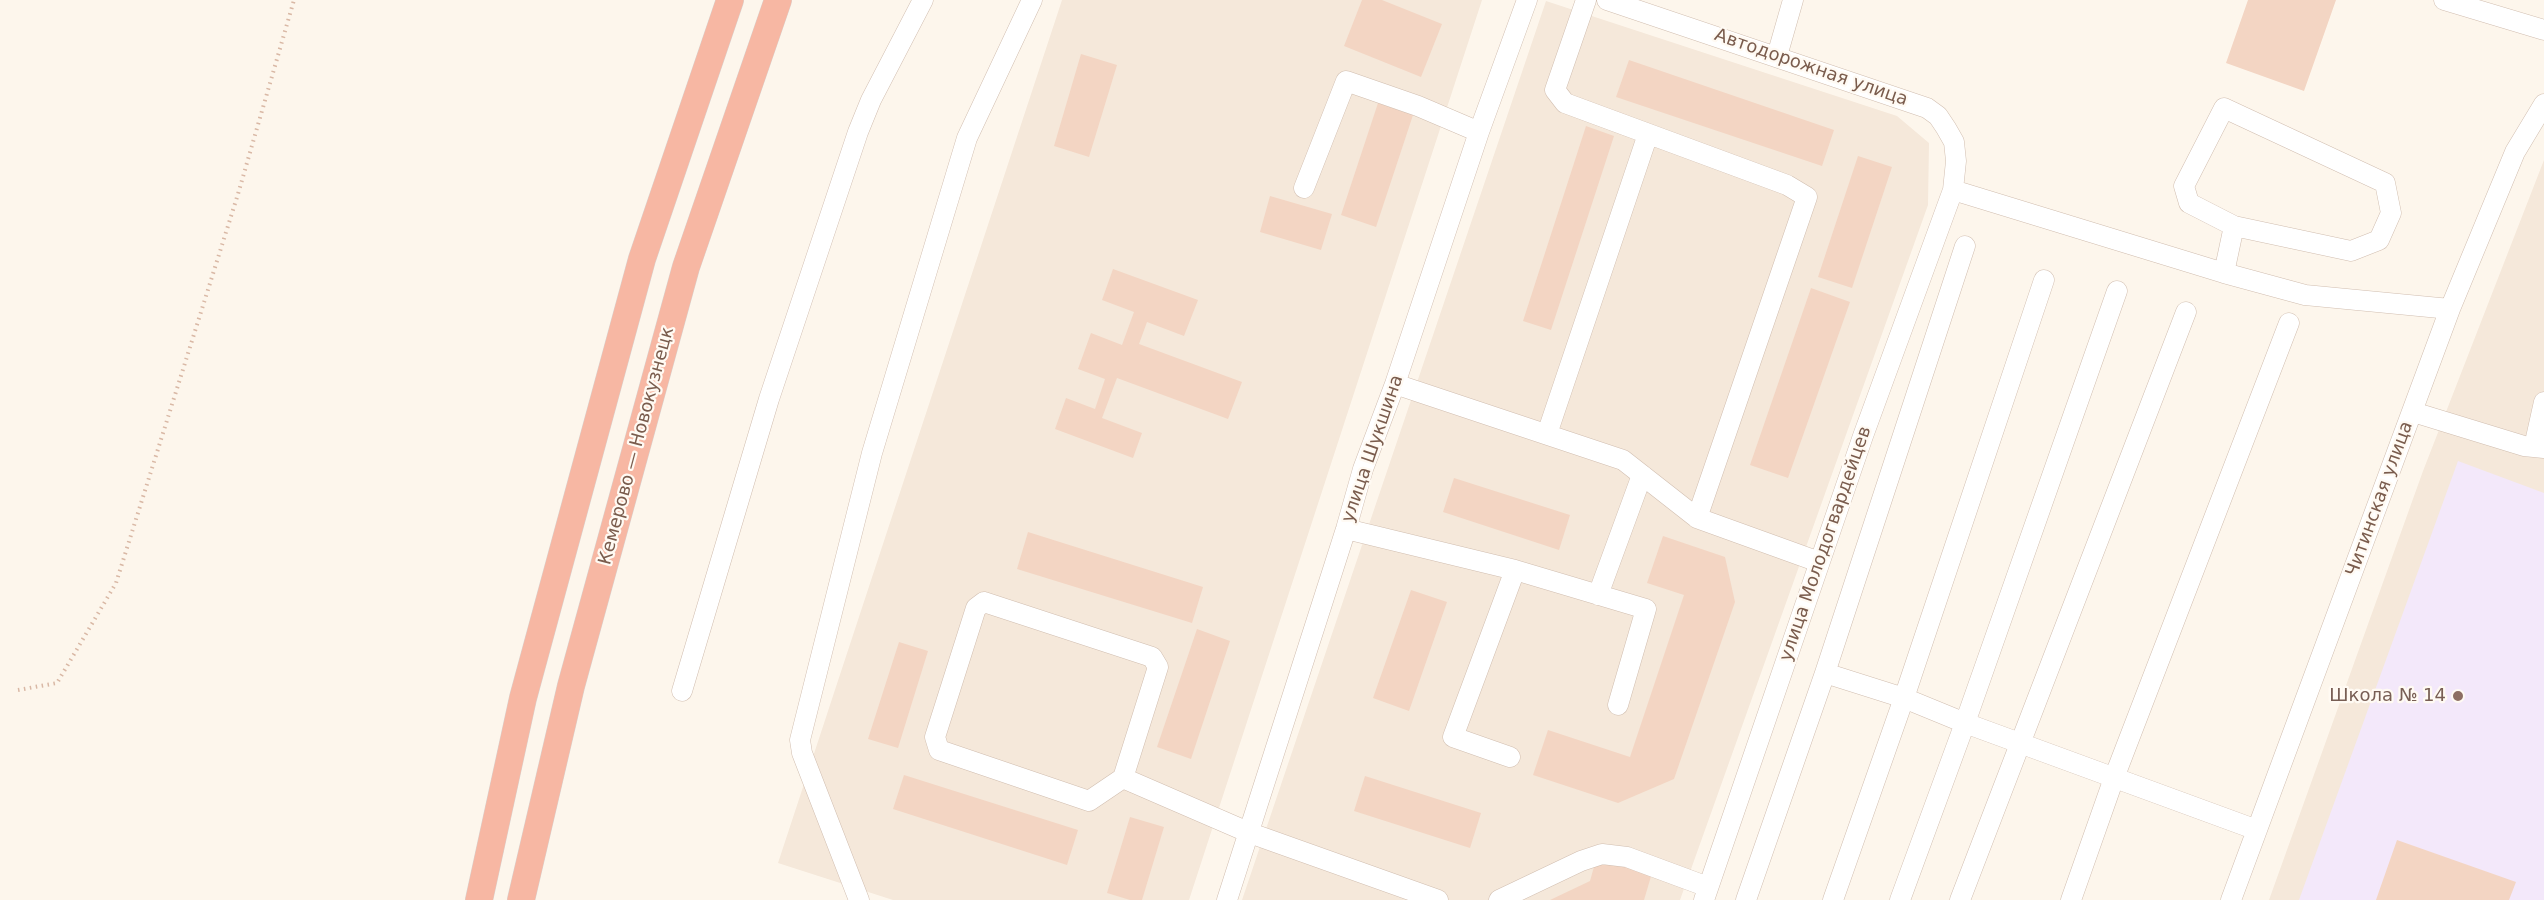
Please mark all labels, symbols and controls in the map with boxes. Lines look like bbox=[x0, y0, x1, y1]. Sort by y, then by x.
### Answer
street label: Автодорожная улица bbox=[1712, 25, 1910, 111]
street label: Кемерово — Новокузнецк bbox=[595, 325, 679, 567]
street label: улица Шукшина bbox=[1338, 372, 1408, 526]
street label: Читинская улица bbox=[2342, 418, 2418, 580]
street label: улица Молодогвардейцев bbox=[1776, 424, 1876, 664]
place label: Школа № 14 bbox=[2329, 685, 2446, 707]
marker: Школа № 14 bbox=[2451, 689, 2465, 703]

